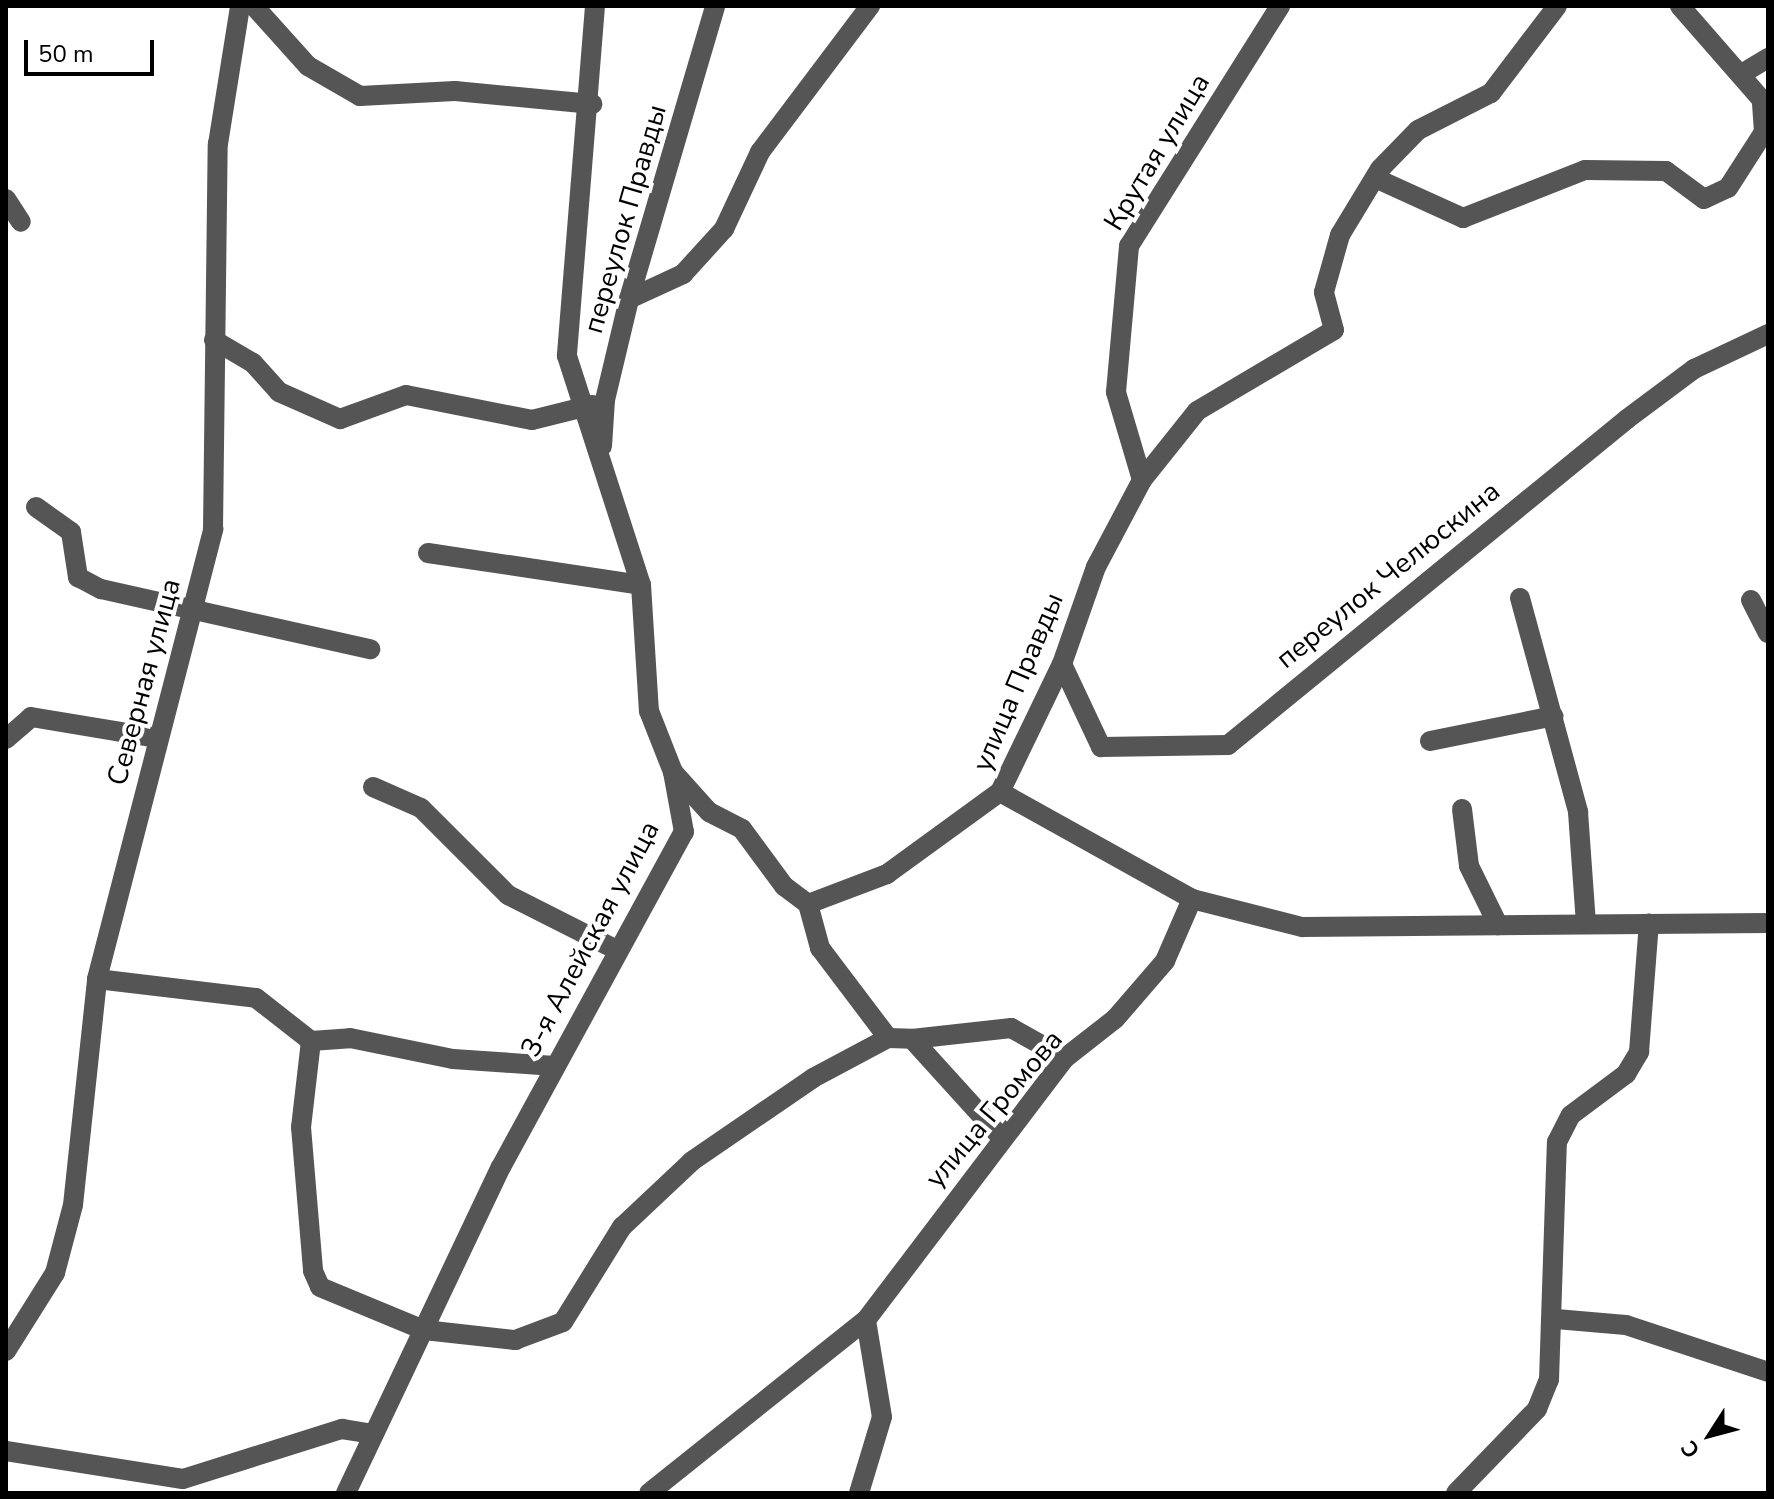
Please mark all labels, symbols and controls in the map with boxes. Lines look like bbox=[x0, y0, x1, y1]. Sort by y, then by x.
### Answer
scale bar bbox=[28, 24, 158, 74]
text: 50 m bbox=[38, 38, 94, 70]
street label: Крутая улица bbox=[1097, 67, 1217, 237]
street label: переулок Правды bbox=[576, 101, 674, 337]
street label: переулок Челюскина bbox=[1269, 474, 1507, 676]
street label: Северная улица bbox=[100, 575, 188, 789]
street label: улица Правды bbox=[965, 588, 1071, 776]
street label: 3-я Алейская улица bbox=[514, 815, 666, 1063]
street label: улица Громова bbox=[918, 1023, 1070, 1195]
north arrow bbox=[1670, 1395, 1750, 1475]
text: С bbox=[1674, 1434, 1707, 1464]

